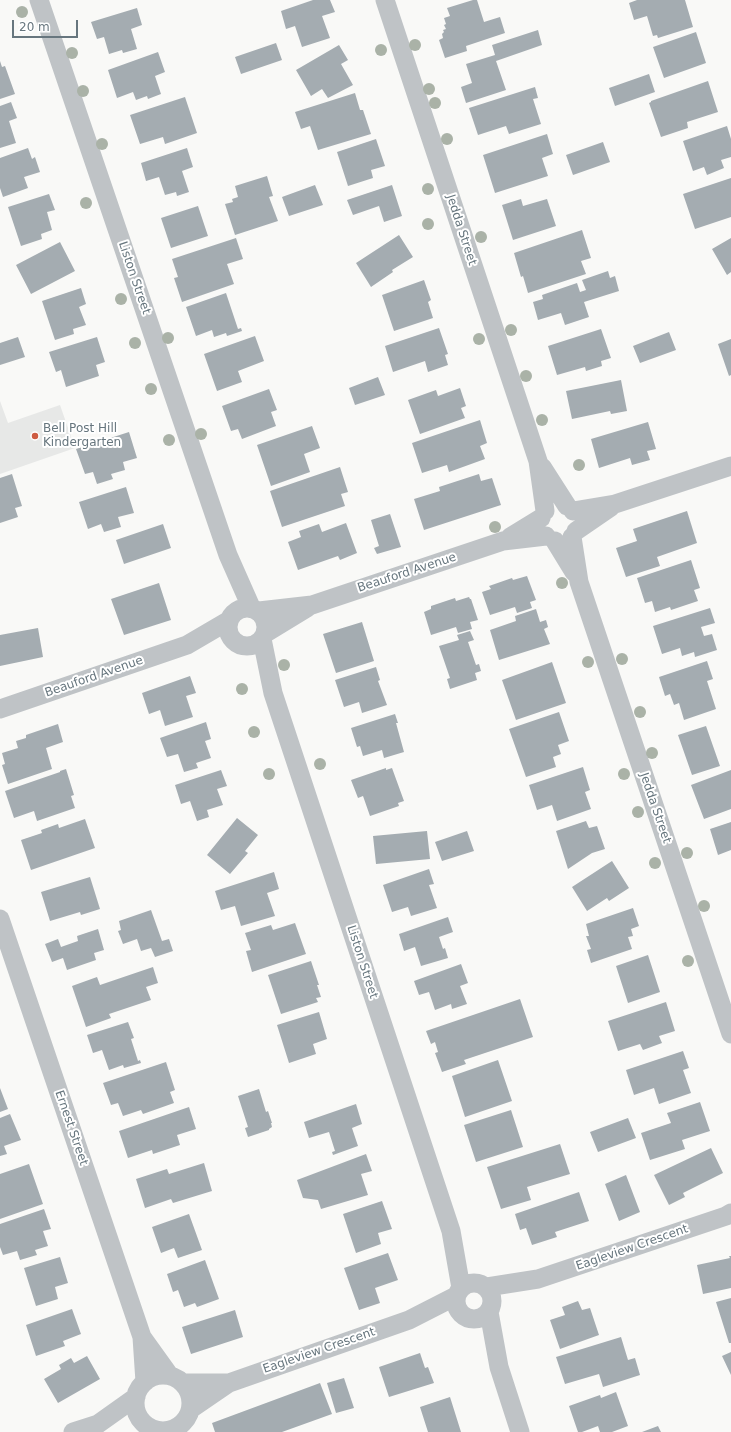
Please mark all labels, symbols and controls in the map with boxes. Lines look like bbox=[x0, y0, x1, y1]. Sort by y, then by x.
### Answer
scale bar bbox=[14, 12, 80, 38]
text: 20 m bbox=[19, 20, 50, 34]
street label: Jedda Street bbox=[443, 193, 479, 267]
street label: Liston Street bbox=[115, 240, 153, 316]
place label: Bell Post Hill Kindergarten bbox=[43, 422, 121, 450]
marker: Bell Post Hill Kindergarten bbox=[30, 431, 40, 441]
street label: Beauford Avenue bbox=[356, 550, 458, 596]
street label: Beauford Avenue bbox=[43, 653, 145, 701]
street label: Jedda Street bbox=[636, 771, 674, 845]
street label: Liston Street bbox=[343, 924, 381, 1000]
street label: Ernest Street bbox=[51, 1089, 91, 1167]
street label: Eagleview Crescent bbox=[574, 1222, 690, 1274]
street label: Eagleview Crescent bbox=[261, 1325, 377, 1377]

